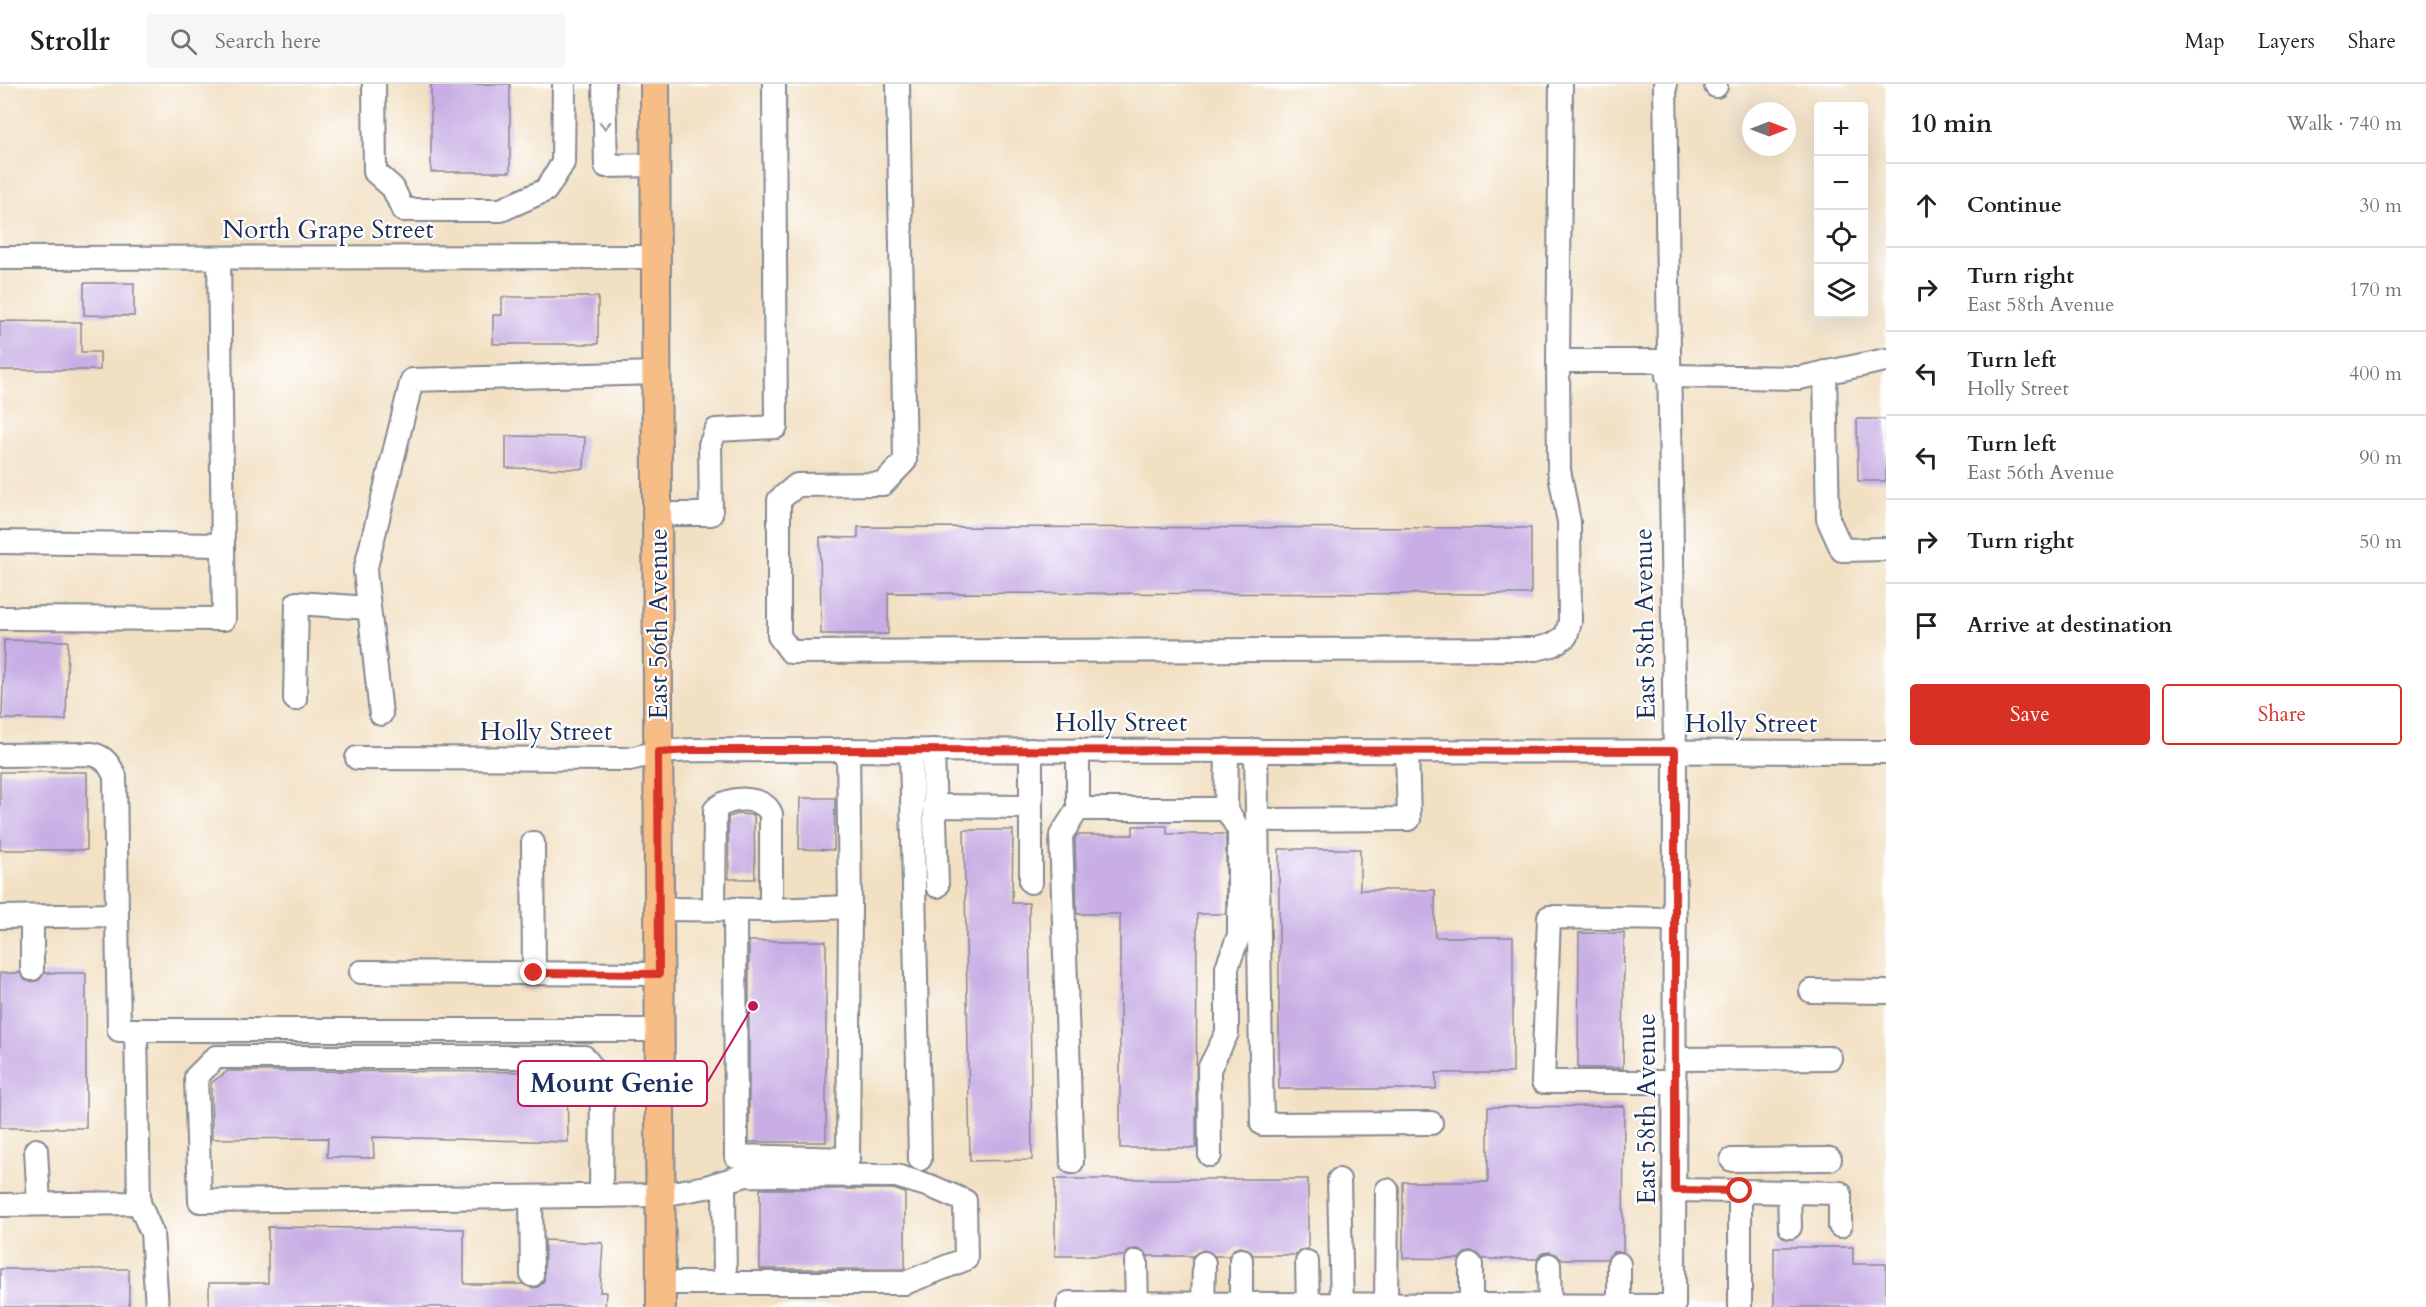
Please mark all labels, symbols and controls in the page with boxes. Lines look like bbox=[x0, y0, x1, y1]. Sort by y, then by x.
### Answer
search box bbox=[146, 14, 566, 68]
text: Strollr bbox=[30, 22, 110, 60]
icon: search bbox=[167, 25, 200, 58]
text: Search here bbox=[215, 26, 321, 56]
text: Map bbox=[2185, 27, 2225, 56]
text: Layers bbox=[2258, 27, 2315, 56]
text: Share bbox=[2348, 27, 2396, 56]
north arrow bbox=[1742, 102, 1796, 156]
map controls bbox=[1814, 102, 1868, 318]
button: + bbox=[1814, 102, 1868, 156]
text: 10 min bbox=[1910, 106, 1993, 141]
text: Walk · 740 m bbox=[2287, 110, 2402, 137]
one-way arrow bbox=[599, 121, 611, 130]
button: − bbox=[1814, 156, 1868, 210]
icon: ahead bbox=[1910, 189, 1943, 222]
text: Continue bbox=[1967, 190, 2062, 220]
text: 30 m bbox=[2359, 192, 2402, 219]
button: locate bbox=[1814, 210, 1868, 264]
street label: North Grape Street bbox=[222, 212, 434, 247]
text: Turn right bbox=[1967, 261, 2074, 291]
button: layers bbox=[1814, 264, 1868, 318]
icon: right bbox=[1910, 273, 1943, 306]
text: 170 m bbox=[2349, 276, 2402, 303]
text: East 58th Avenue bbox=[1967, 291, 2114, 318]
text: Turn left bbox=[1967, 345, 2056, 375]
icon: left bbox=[1910, 357, 1943, 390]
text: 400 m bbox=[2349, 360, 2402, 387]
text: Holly Street bbox=[1967, 375, 2069, 402]
text: Turn left bbox=[1967, 429, 2056, 459]
icon: left bbox=[1910, 441, 1943, 474]
text: 90 m bbox=[2359, 444, 2402, 471]
text: East 56th Avenue bbox=[1967, 459, 2114, 486]
icon: right bbox=[1910, 525, 1943, 558]
text: Turn right bbox=[1967, 526, 2074, 556]
street label: East 56th Avenue bbox=[641, 528, 676, 720]
street label: East 58th Avenue bbox=[1625, 528, 1664, 720]
text: 50 m bbox=[2359, 528, 2402, 555]
icon: arrive bbox=[1910, 609, 1943, 642]
text: Arrive at destination bbox=[1967, 610, 2172, 640]
button: Save bbox=[1910, 684, 2150, 745]
button: Share bbox=[2162, 684, 2402, 745]
street label: Holly Street bbox=[1055, 705, 1187, 740]
street label: Holly Street bbox=[1685, 706, 1817, 741]
street label: Holly Street bbox=[480, 714, 612, 749]
route end bbox=[520, 959, 546, 985]
street label: East 58th Avenue bbox=[1629, 1013, 1664, 1205]
callout: Mount Genie bbox=[518, 1061, 707, 1106]
text: Mount Genie bbox=[530, 1065, 694, 1102]
route start bbox=[1726, 1177, 1752, 1203]

